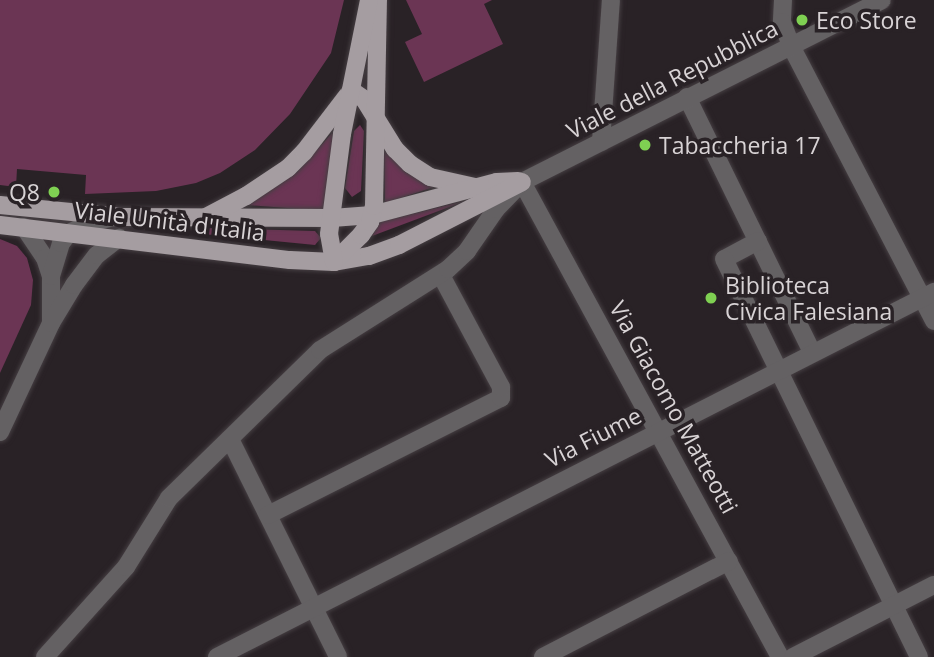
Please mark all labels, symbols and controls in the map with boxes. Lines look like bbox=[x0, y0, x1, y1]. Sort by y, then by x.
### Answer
place label: Eco Store bbox=[816, 6, 917, 34]
marker: Eco Store bbox=[794, 12, 810, 28]
street label: Viale della Repubblica bbox=[562, 14, 782, 144]
place label: Tabaccheria 17 bbox=[659, 131, 821, 159]
marker: Tabaccheria 17 bbox=[637, 137, 653, 153]
place label: Q8 bbox=[9, 178, 40, 206]
marker: Q8 bbox=[46, 184, 62, 200]
street label: Viale Unità d'Italia bbox=[73, 196, 267, 246]
place label: Biblioteca Civica Falesiana bbox=[725, 271, 892, 325]
marker: Biblioteca Civica Falesiana bbox=[703, 290, 719, 306]
street label: Via Giacomo Matteotti bbox=[604, 296, 744, 518]
street label: Via Fiume bbox=[540, 401, 646, 473]

